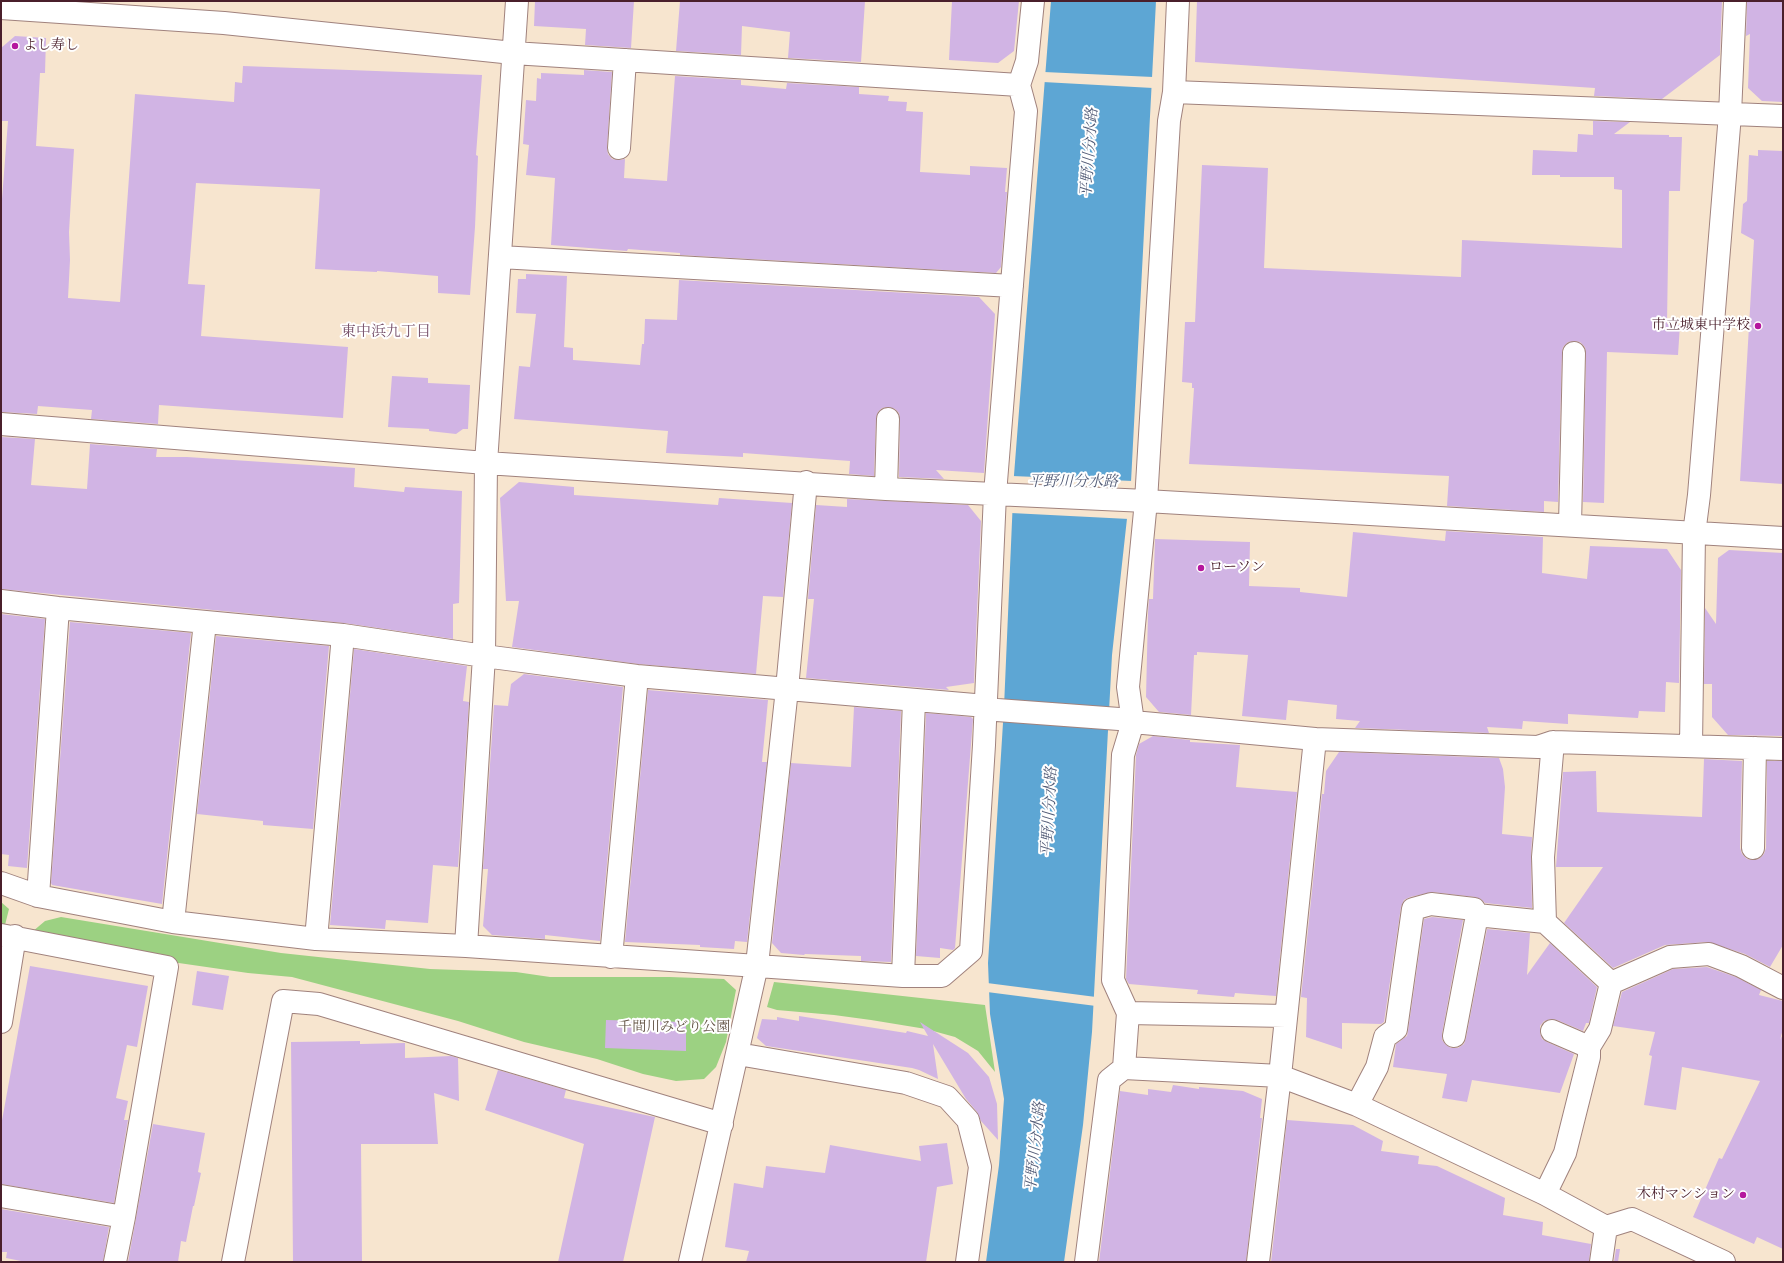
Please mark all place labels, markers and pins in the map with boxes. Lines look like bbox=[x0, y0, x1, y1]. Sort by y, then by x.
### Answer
place label: よし寿し bbox=[23, 38, 79, 54]
marker: よし寿し bbox=[10, 41, 20, 51]
place label: 市立城東中学校 bbox=[1652, 318, 1750, 334]
marker: 市立城東中学校 bbox=[1753, 321, 1763, 331]
place label: ローソン bbox=[1209, 560, 1265, 576]
marker: ローソン bbox=[1196, 563, 1206, 573]
place label: 木村マンション bbox=[1637, 1187, 1735, 1203]
marker: 木村マンション bbox=[1738, 1190, 1748, 1200]

